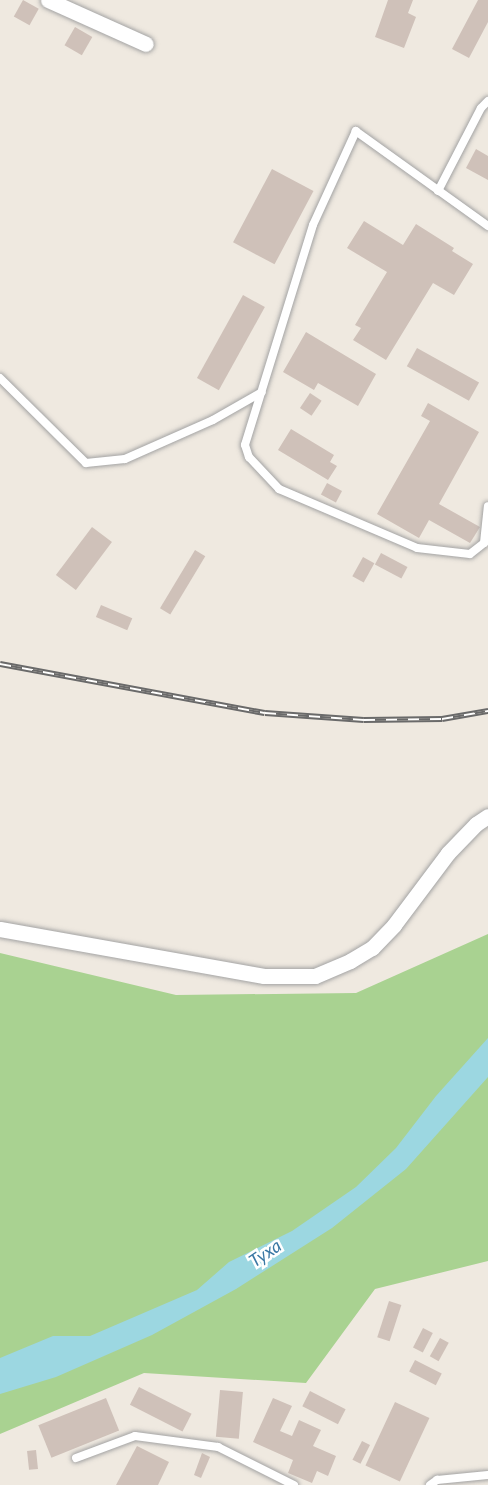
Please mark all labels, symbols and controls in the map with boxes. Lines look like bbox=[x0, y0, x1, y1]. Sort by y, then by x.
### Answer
water label: Туха bbox=[245, 1234, 285, 1272]

